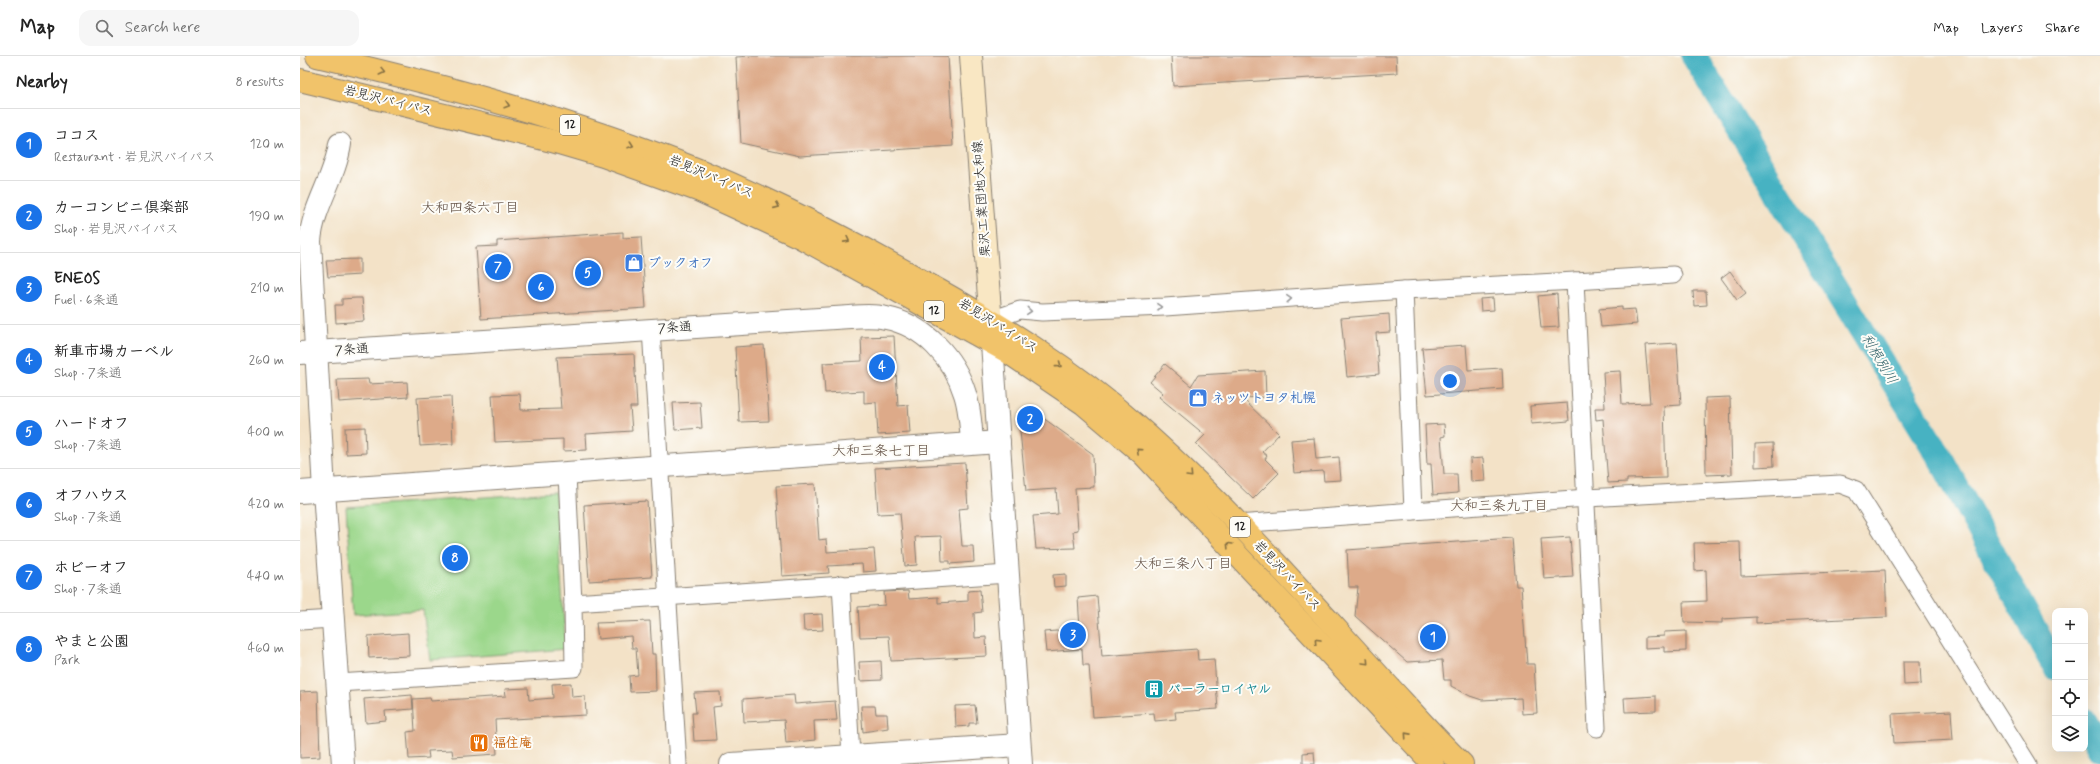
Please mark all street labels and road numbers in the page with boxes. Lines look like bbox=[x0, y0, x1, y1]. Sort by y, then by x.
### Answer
street label: 岩見沢バイパス bbox=[342, 82, 434, 120]
road number: 12 bbox=[560, 115, 580, 135]
street label: 栗沢工業団地大和線 bbox=[969, 139, 995, 258]
street label: 岩見沢バイパス bbox=[666, 151, 756, 203]
street label: 岩見沢バイパス bbox=[955, 295, 1041, 357]
road number: 12 bbox=[924, 301, 944, 321]
street label: 7条通 bbox=[657, 318, 693, 338]
street label: 7条通 bbox=[334, 340, 370, 360]
road number: 12 bbox=[1230, 517, 1250, 537]
street label: 岩見沢バイパス bbox=[1250, 537, 1324, 615]

